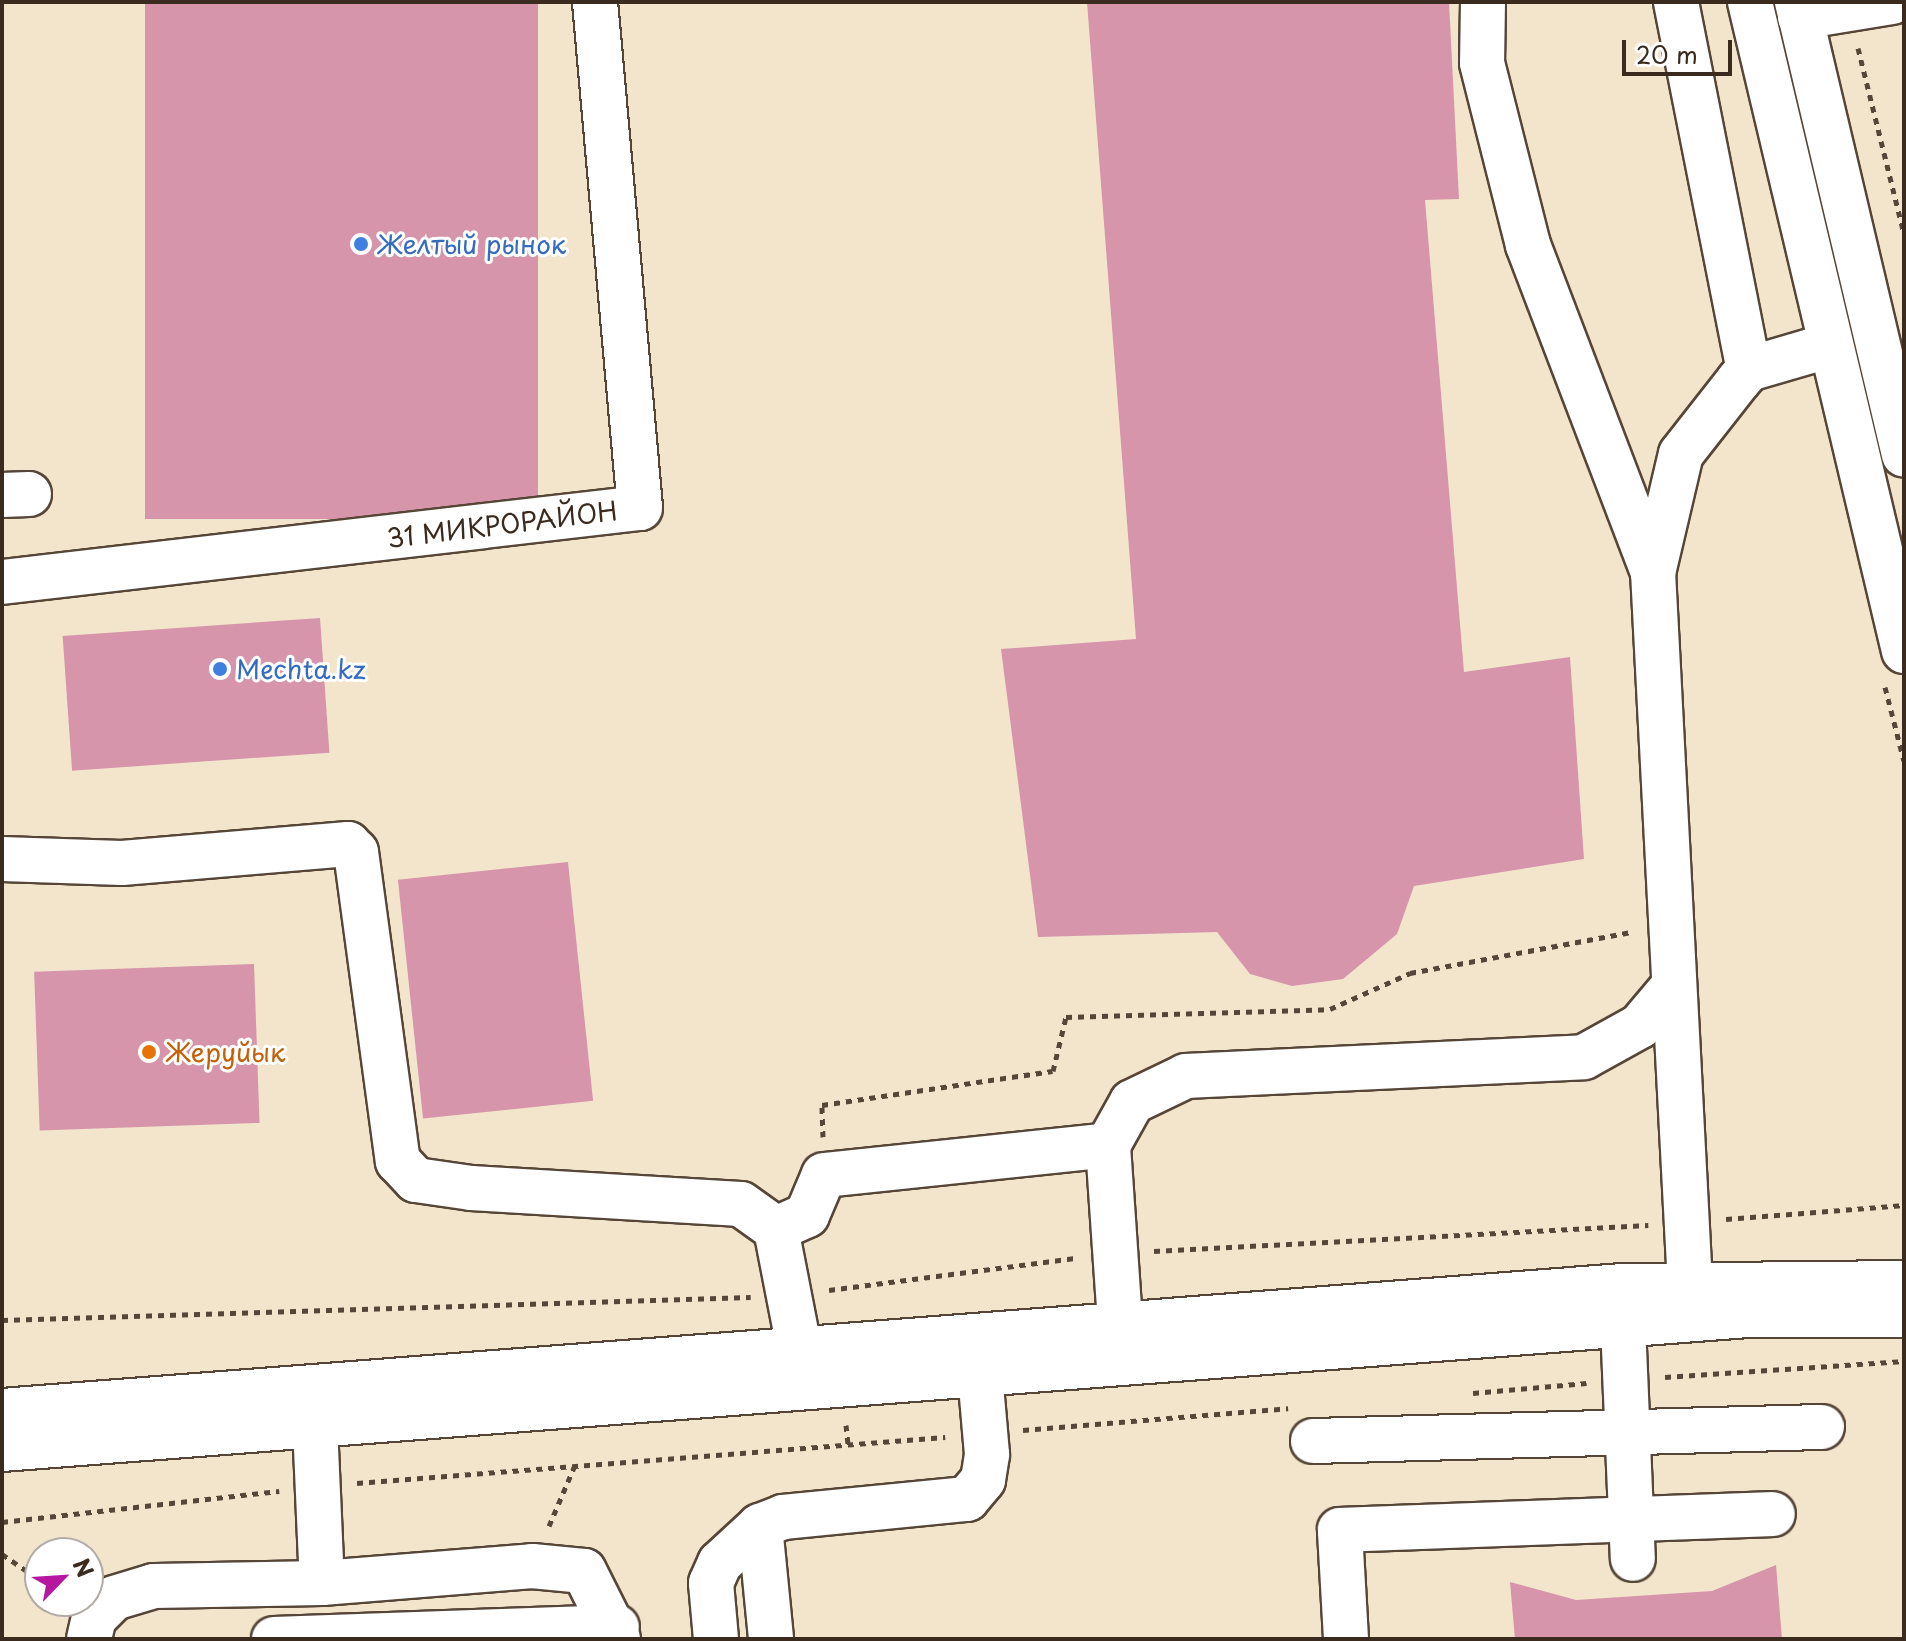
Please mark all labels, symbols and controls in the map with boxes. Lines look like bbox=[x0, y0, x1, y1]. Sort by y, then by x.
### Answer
scale bar bbox=[1626, 24, 1736, 74]
text: 20 m bbox=[1636, 36, 1698, 72]
place label: Желтый рынок bbox=[377, 228, 567, 260]
marker: Желтый рынок bbox=[352, 235, 370, 253]
street label: 31 МИКРОРАЙОН bbox=[385, 494, 619, 554]
place label: Mechta.kz bbox=[236, 653, 366, 685]
marker: Mechta.kz bbox=[211, 660, 229, 678]
place label: Жеруйык bbox=[165, 1036, 285, 1068]
marker: Жеруйык bbox=[140, 1043, 158, 1061]
north arrow bbox=[24, 1537, 104, 1617]
text: N bbox=[66, 1553, 103, 1582]

